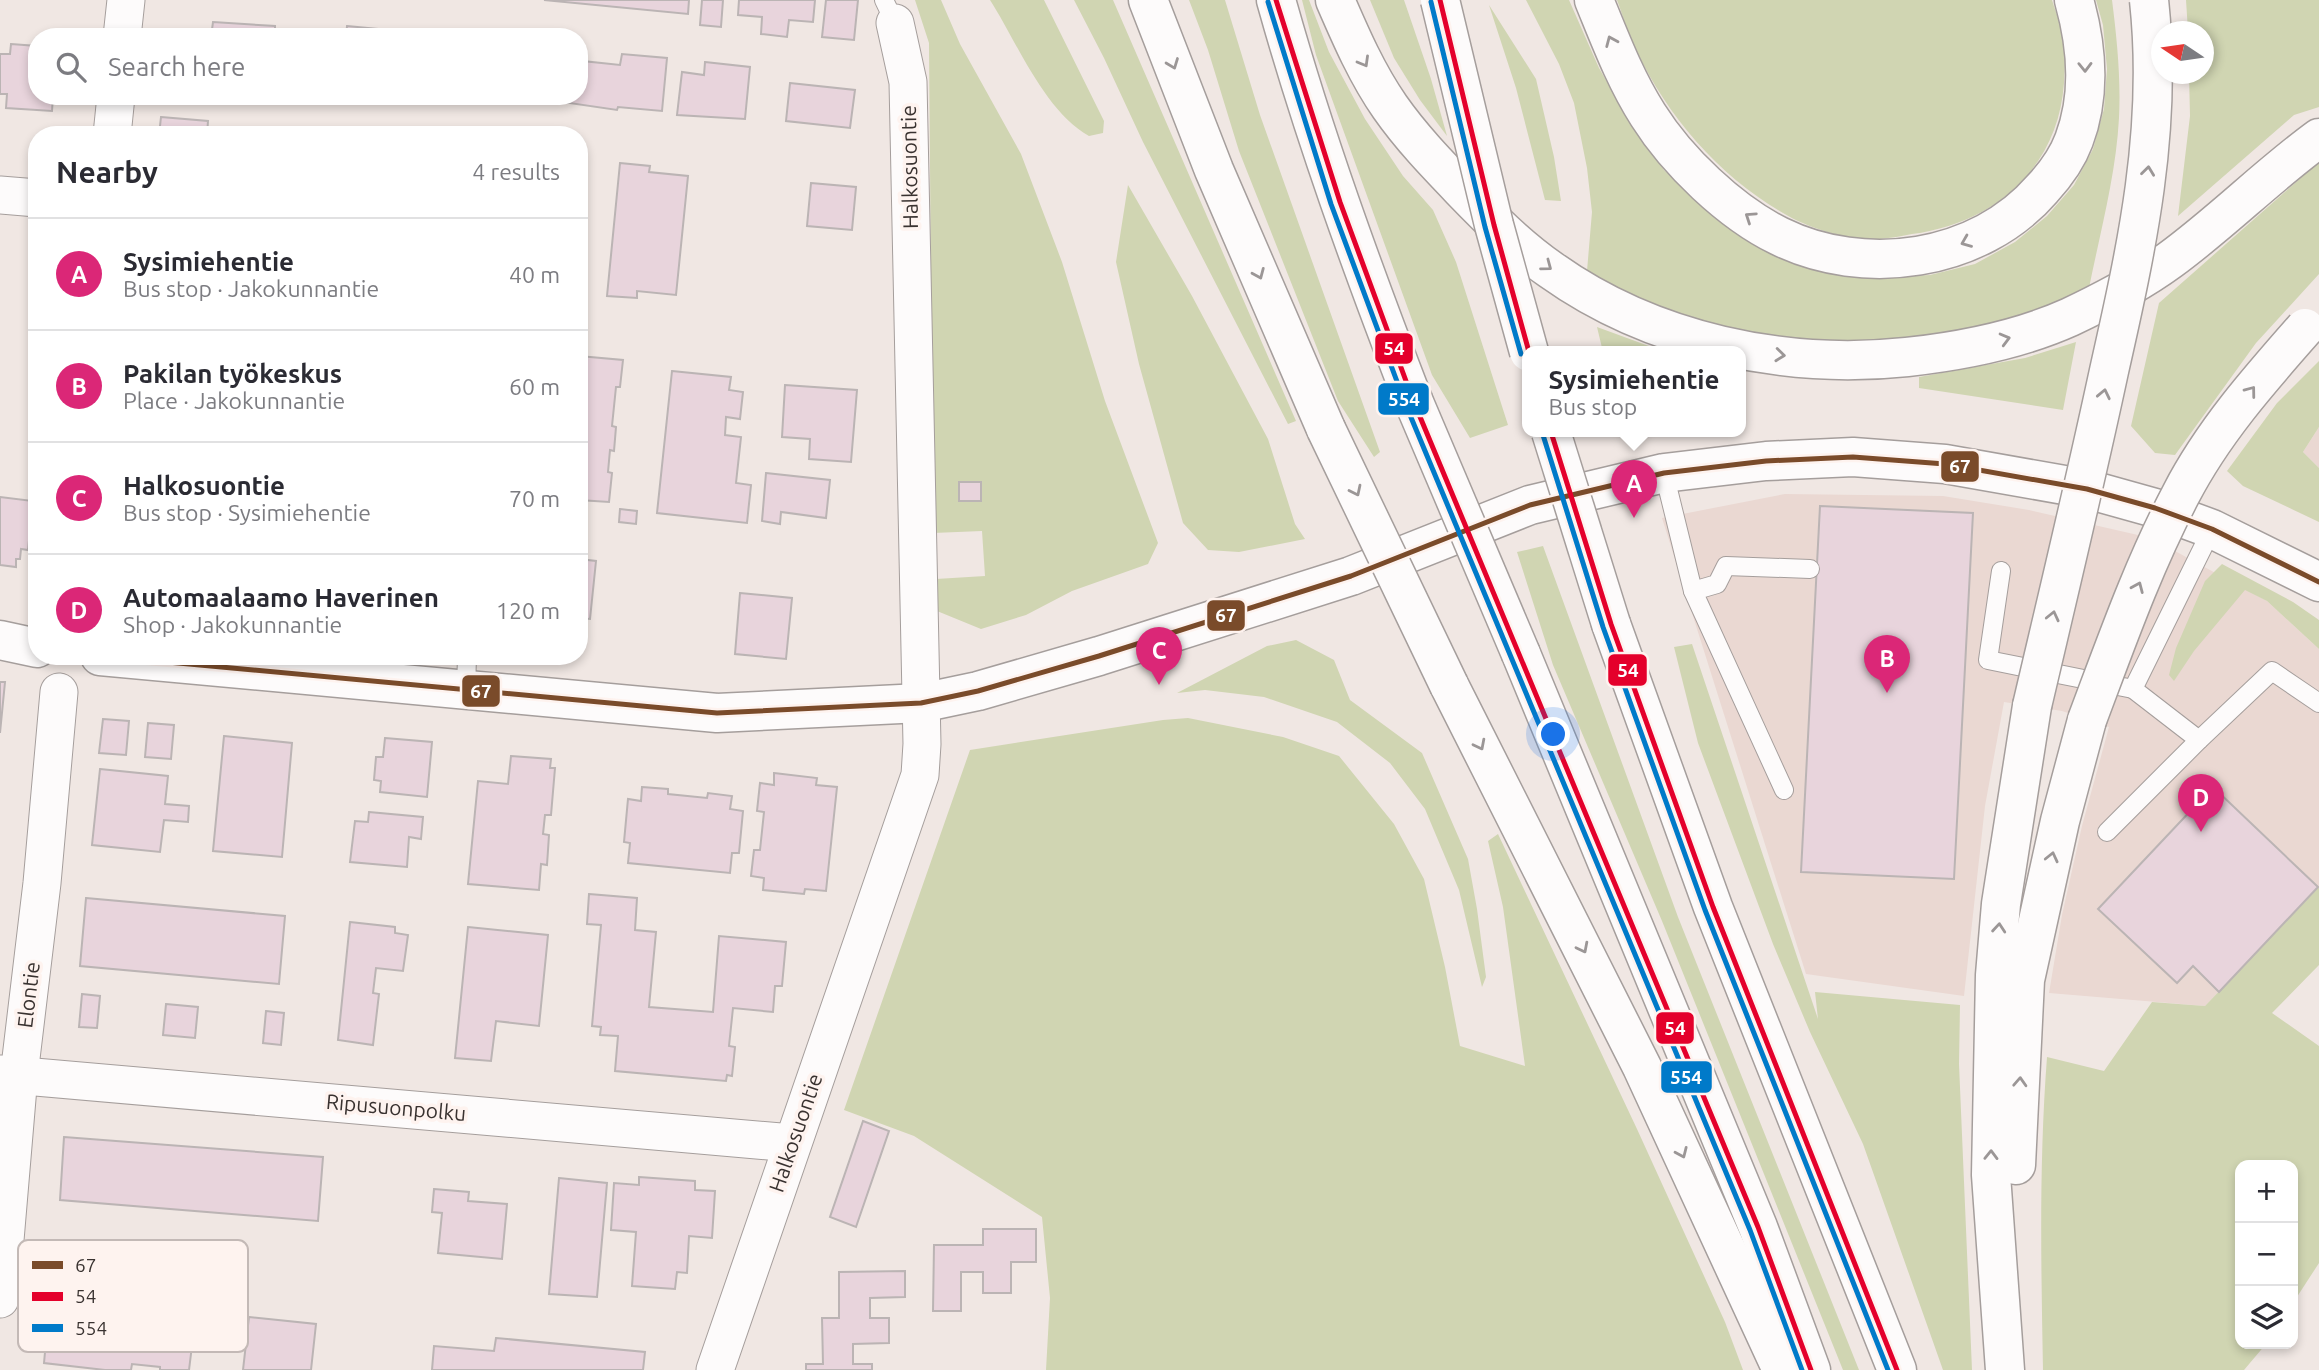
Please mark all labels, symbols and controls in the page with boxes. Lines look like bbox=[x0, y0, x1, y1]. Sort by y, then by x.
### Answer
north arrow bbox=[2151, 21, 2214, 84]
search box bbox=[28, 28, 588, 105]
one-way arrow bbox=[1605, 36, 1619, 48]
icon: search bbox=[52, 48, 90, 86]
text: Search here bbox=[108, 52, 245, 81]
one-way arrow bbox=[1356, 55, 1369, 67]
one-way arrow bbox=[1164, 57, 1178, 69]
one-way arrow bbox=[2077, 62, 2093, 73]
street label: Halkosuontie bbox=[896, 105, 922, 229]
text: Nearby bbox=[56, 155, 158, 189]
text: 4 results bbox=[472, 159, 560, 184]
one-way arrow bbox=[2140, 165, 2155, 177]
one-way arrow bbox=[1745, 213, 1758, 225]
one-way arrow bbox=[1961, 234, 1973, 248]
text: Sysimiehentie bbox=[123, 247, 294, 276]
one-way arrow bbox=[1539, 258, 1552, 271]
text: A bbox=[71, 262, 87, 287]
text: 40 m bbox=[509, 262, 560, 287]
one-way arrow bbox=[1251, 267, 1265, 279]
text: Bus stop · Jakokunnantie bbox=[123, 276, 379, 301]
line badge: 54 bbox=[1374, 332, 1414, 365]
one-way arrow bbox=[1999, 333, 2011, 347]
text: 54 bbox=[1383, 337, 1405, 359]
popup bbox=[1522, 346, 1746, 437]
one-way arrow bbox=[1774, 348, 1786, 363]
text: Pakilan työkeskus bbox=[123, 359, 342, 388]
text: Sysimiehentie bbox=[1548, 365, 1720, 394]
text: B bbox=[71, 374, 87, 399]
text: 60 m bbox=[509, 374, 560, 399]
line badge: 554 bbox=[1377, 382, 1430, 416]
one-way arrow bbox=[2242, 386, 2255, 399]
text: Place · Jakokunnantie bbox=[123, 388, 345, 413]
text: 554 bbox=[1388, 388, 1420, 410]
one-way arrow bbox=[2096, 388, 2111, 400]
text: Bus stop bbox=[1548, 394, 1637, 419]
line badge: 67 bbox=[1940, 450, 1980, 483]
text: 67 bbox=[1949, 455, 1971, 477]
pin: A bbox=[1611, 460, 1657, 518]
text: Halkosuontie bbox=[123, 471, 285, 500]
one-way arrow bbox=[1347, 484, 1361, 496]
text: C bbox=[72, 486, 86, 511]
text: 70 m bbox=[509, 486, 560, 511]
text: Bus stop · Sysimiehentie bbox=[123, 500, 371, 525]
one-way arrow bbox=[2129, 582, 2143, 594]
text: Automaalaamo Haverinen bbox=[123, 583, 439, 612]
text: D bbox=[71, 598, 87, 623]
text: 120 m bbox=[496, 598, 560, 623]
line badge: 67 bbox=[1206, 599, 1246, 632]
text: 67 bbox=[1215, 604, 1237, 626]
one-way arrow bbox=[2045, 610, 2059, 622]
text: Shop · Jakokunnantie bbox=[123, 612, 342, 637]
pin: C bbox=[1136, 627, 1182, 685]
pin: B bbox=[1864, 635, 1910, 693]
line badge: 54 bbox=[1607, 653, 1648, 687]
text: 54 bbox=[1617, 659, 1639, 681]
line badge: 67 bbox=[461, 674, 501, 708]
text: 67 bbox=[470, 680, 492, 702]
your location bbox=[1536, 717, 1570, 751]
one-way arrow bbox=[1472, 738, 1486, 751]
pin: D bbox=[2178, 774, 2224, 832]
one-way arrow bbox=[2043, 851, 2058, 863]
one-way arrow bbox=[1991, 922, 2006, 933]
one-way arrow bbox=[1575, 941, 1589, 953]
street label: Elontie bbox=[12, 960, 44, 1029]
line badge: 54 bbox=[1655, 1011, 1695, 1045]
text: 54 bbox=[1664, 1017, 1686, 1039]
line badge: 554 bbox=[1660, 1060, 1713, 1094]
text: 554 bbox=[1670, 1066, 1702, 1088]
street label: Halkosuontie bbox=[764, 1070, 827, 1195]
one-way arrow bbox=[2012, 1076, 2027, 1087]
street label: Ripusuonpolku bbox=[325, 1089, 467, 1125]
one-way arrow bbox=[1674, 1146, 1688, 1159]
one-way arrow bbox=[1983, 1150, 1999, 1160]
map controls bbox=[2235, 1160, 2298, 1349]
button: + bbox=[2235, 1160, 2298, 1223]
button: − bbox=[2235, 1223, 2298, 1286]
legend bbox=[18, 1240, 248, 1352]
text: 67 bbox=[75, 1254, 96, 1276]
text: 54 bbox=[75, 1285, 96, 1307]
button: layers bbox=[2235, 1286, 2298, 1349]
text: 554 bbox=[75, 1317, 107, 1339]

